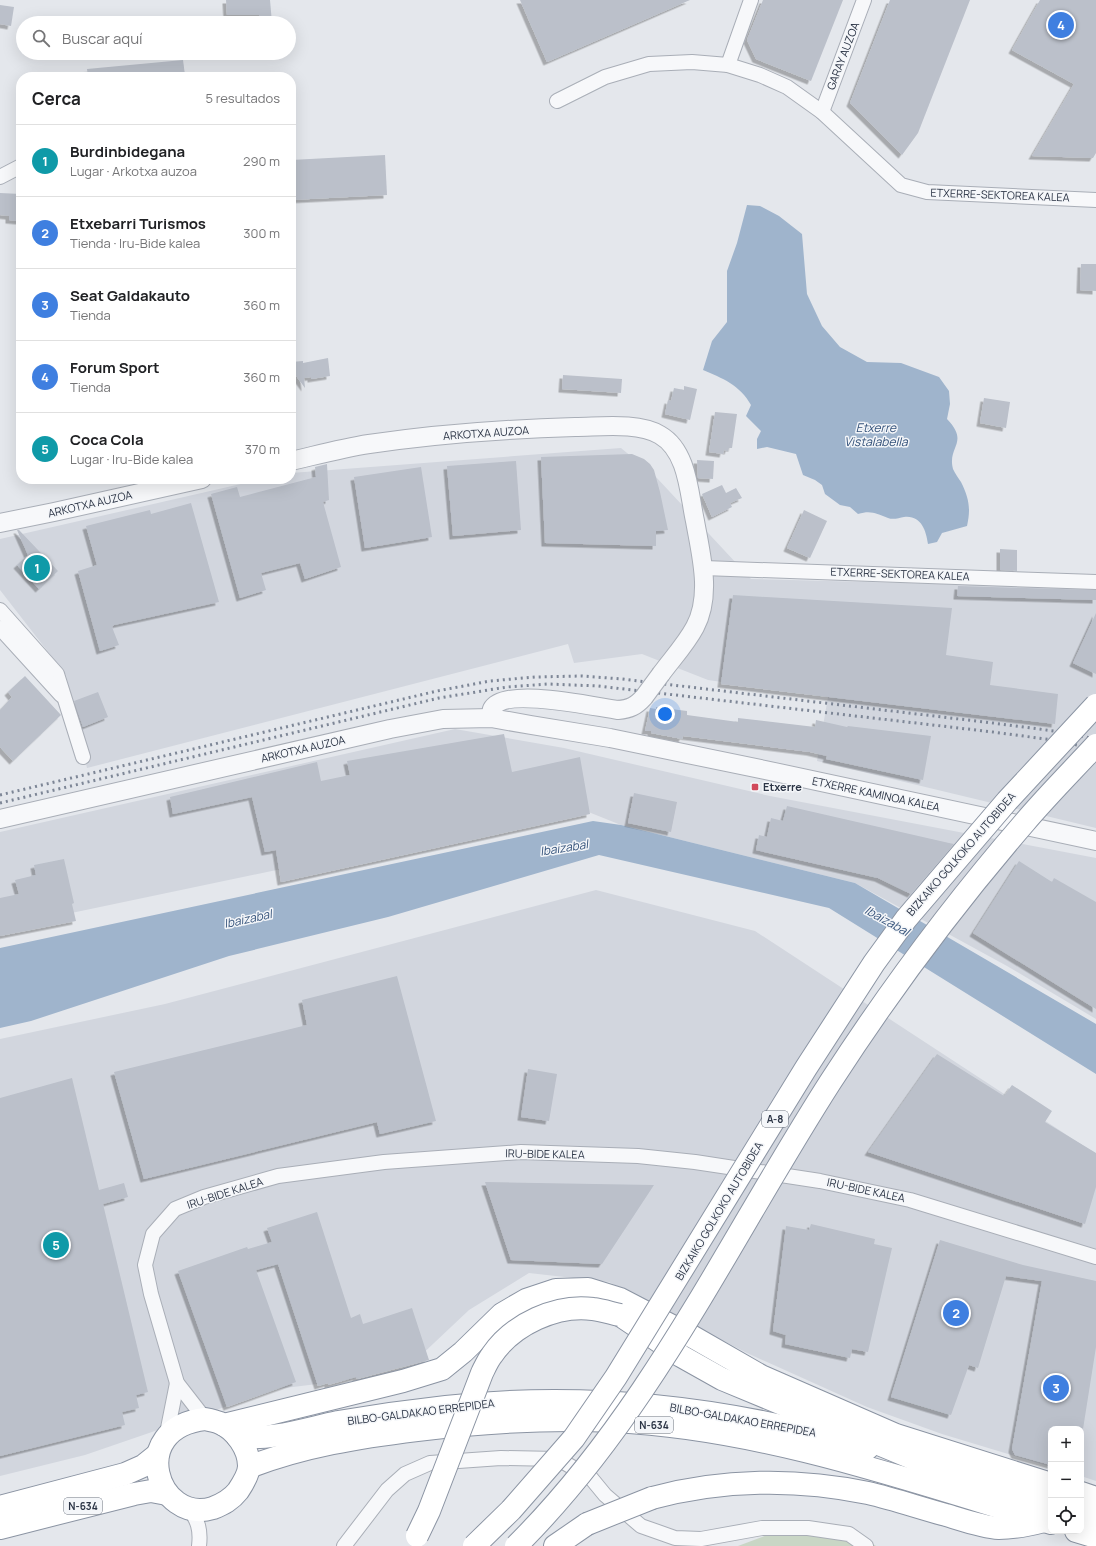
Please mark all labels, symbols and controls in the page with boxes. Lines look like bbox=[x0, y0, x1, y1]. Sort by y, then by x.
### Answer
pin: 4 bbox=[1048, 10, 1074, 40]
search box bbox=[16, 16, 296, 60]
street label: GARAY AUZOA bbox=[823, 20, 862, 92]
icon: search bbox=[30, 27, 52, 49]
text: Buscar aquí bbox=[62, 28, 143, 49]
text: Cerca bbox=[32, 87, 81, 110]
text: 5 resultados bbox=[206, 89, 280, 107]
text: Burdinbidegana bbox=[70, 141, 185, 162]
text: 1 bbox=[42, 152, 48, 170]
text: 290 m bbox=[243, 152, 280, 170]
text: Lugar · Arkotxa auzoa bbox=[70, 162, 197, 180]
street label: ETXERRE-SEKTOREA KALEA bbox=[930, 185, 1070, 204]
text: Etxebarri Turismos bbox=[70, 213, 206, 234]
text: 2 bbox=[41, 224, 49, 242]
text: 300 m bbox=[243, 224, 280, 242]
text: Tienda · Iru-Bide kalea bbox=[70, 234, 200, 252]
text: Seat Galdakauto bbox=[70, 285, 190, 306]
text: 3 bbox=[41, 296, 49, 314]
text: 360 m bbox=[243, 296, 280, 314]
text: Tienda bbox=[70, 306, 111, 324]
text: Forum Sport bbox=[70, 357, 160, 378]
text: 4 bbox=[41, 368, 49, 386]
text: 360 m bbox=[243, 368, 280, 386]
text: Tienda bbox=[70, 378, 111, 396]
water label: Etxerre Vistalabella bbox=[844, 419, 909, 450]
street label: ARKOTXA AUZOA bbox=[442, 422, 529, 443]
text: Coca Cola bbox=[70, 429, 144, 450]
text: 5 bbox=[41, 440, 49, 458]
text: 370 m bbox=[245, 440, 280, 458]
text: Lugar · Iru-Bide kalea bbox=[70, 450, 193, 468]
street label: ARKOTXA AUZOA bbox=[46, 487, 134, 521]
pin: 1 bbox=[24, 553, 50, 583]
street label: ETXERRE-SEKTOREA KALEA bbox=[830, 564, 970, 583]
your location bbox=[655, 704, 675, 724]
street label: ARKOTXA AUZOA bbox=[259, 732, 347, 766]
street label: ETXERRE KAMINOA KALEA bbox=[811, 773, 941, 814]
place label: Etxerre bbox=[763, 779, 802, 794]
marker: Etxerre bbox=[750, 782, 760, 792]
street label: BIZKAIKO GOLKOKO AUTOBIDEA bbox=[903, 789, 1019, 919]
water label: Ibaizabal bbox=[539, 835, 591, 860]
water label: Ibaizabal bbox=[862, 901, 915, 941]
water label: Ibaizabal bbox=[222, 905, 276, 932]
road number: A-8 bbox=[762, 1111, 788, 1127]
street label: BIZKAIKO GOLKOKO AUTOBIDEA bbox=[671, 1139, 766, 1283]
street label: IRU-BIDE KALEA bbox=[505, 1145, 585, 1162]
street label: IRU-BIDE KALEA bbox=[185, 1173, 265, 1212]
street label: IRU-BIDE KALEA bbox=[826, 1174, 907, 1205]
pin: 5 bbox=[43, 1230, 69, 1260]
pin: 2 bbox=[943, 1298, 969, 1328]
pin: 3 bbox=[1043, 1373, 1069, 1403]
street label: BILBO-GALDAKAO ERREPIDEA bbox=[346, 1395, 495, 1428]
street label: BILBO-GALDAKAO ERREPIDEA bbox=[669, 1399, 817, 1440]
road number: N-634 bbox=[635, 1417, 673, 1433]
map controls bbox=[1048, 1426, 1084, 1534]
button: + bbox=[1048, 1426, 1084, 1462]
button: − bbox=[1048, 1462, 1084, 1498]
road number: N-634 bbox=[64, 1498, 102, 1514]
button: locate bbox=[1048, 1498, 1084, 1534]

